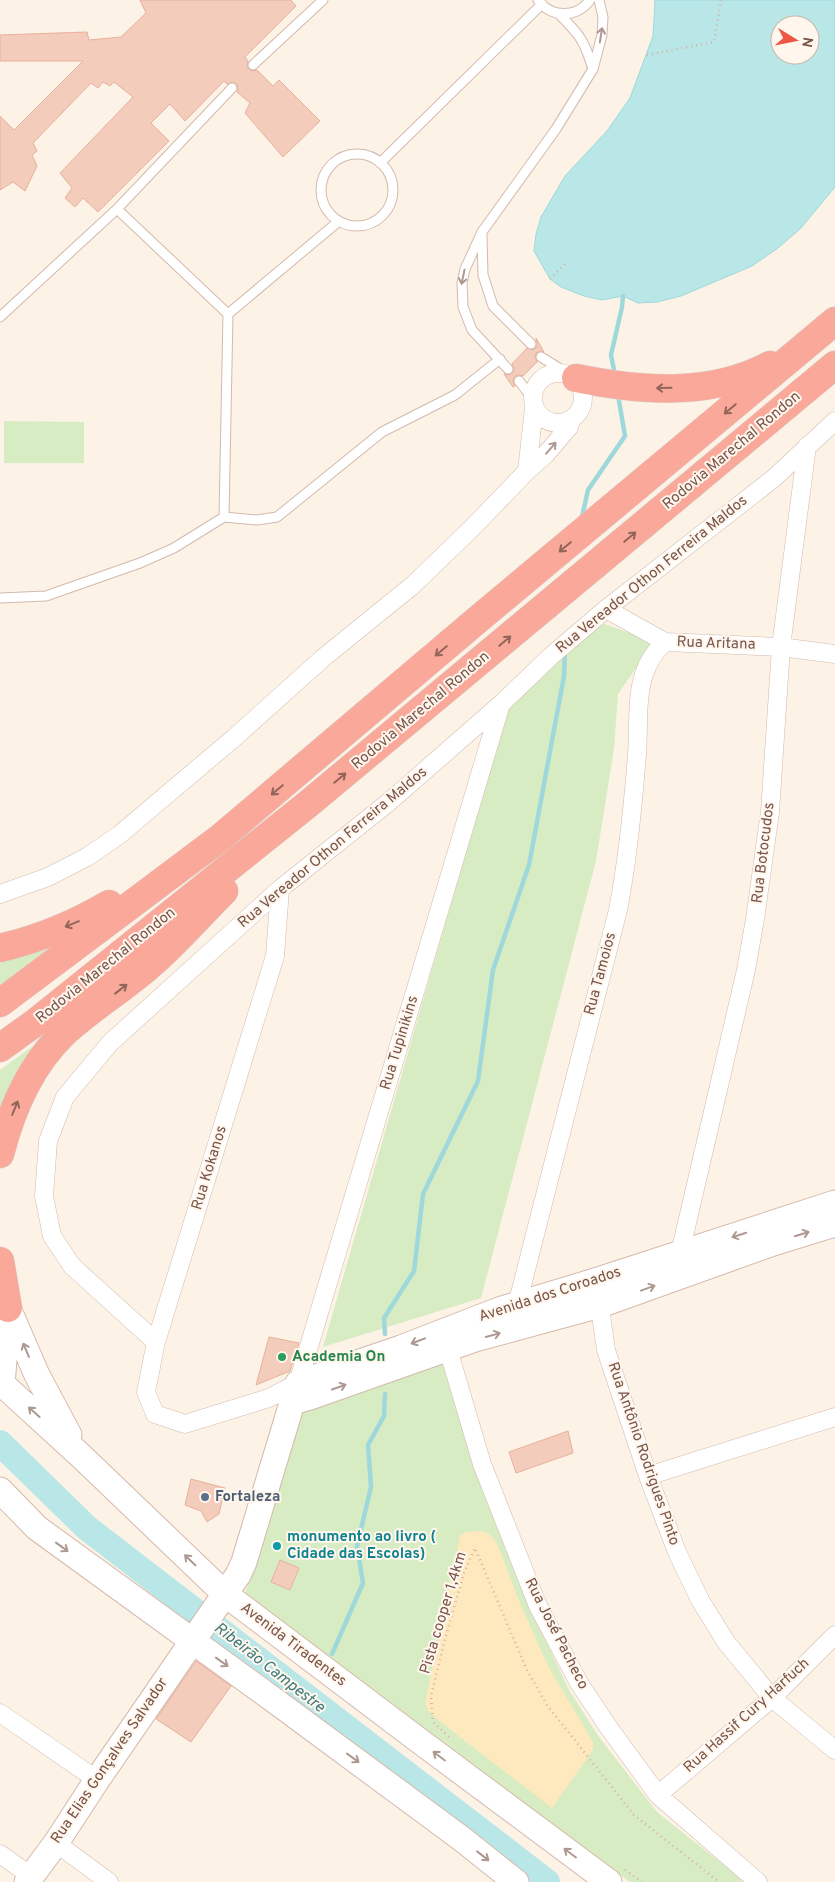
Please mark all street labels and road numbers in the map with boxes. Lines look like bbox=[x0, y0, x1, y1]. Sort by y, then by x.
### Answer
street label: Rodovia Marechal Rondon bbox=[659, 388, 805, 514]
street label: Rua Vereador Othon Ferreira Maldos bbox=[552, 492, 752, 658]
street label: Rua Aritana bbox=[676, 633, 756, 655]
street label: Rodovia Marechal Rondon bbox=[348, 648, 494, 774]
street label: Rua Vereador Othon Ferreira Maldos bbox=[235, 763, 431, 933]
street label: Rua Botocudos bbox=[748, 801, 780, 905]
street label: Rodovia Marechal Rondon bbox=[32, 904, 180, 1028]
street label: Rua Tamoios bbox=[581, 930, 621, 1018]
street label: Rua Tupinikins bbox=[377, 994, 423, 1092]
street label: Rua Kokanos bbox=[188, 1124, 232, 1212]
street label: Avenida dos Coroados bbox=[476, 1263, 624, 1327]
street label: Rua Antônio Rodrigues Pinto bbox=[603, 1360, 683, 1548]
street label: Pista cooper 1,4km bbox=[416, 1549, 472, 1677]
street label: Rua José Pacheco bbox=[520, 1575, 592, 1693]
street label: Avenida Tiradentes bbox=[236, 1599, 350, 1691]
street label: Rua Hassif Cury Harfuch bbox=[680, 1654, 814, 1778]
street label: Rua Elias Gonçalves Salvador bbox=[47, 1674, 173, 1848]

